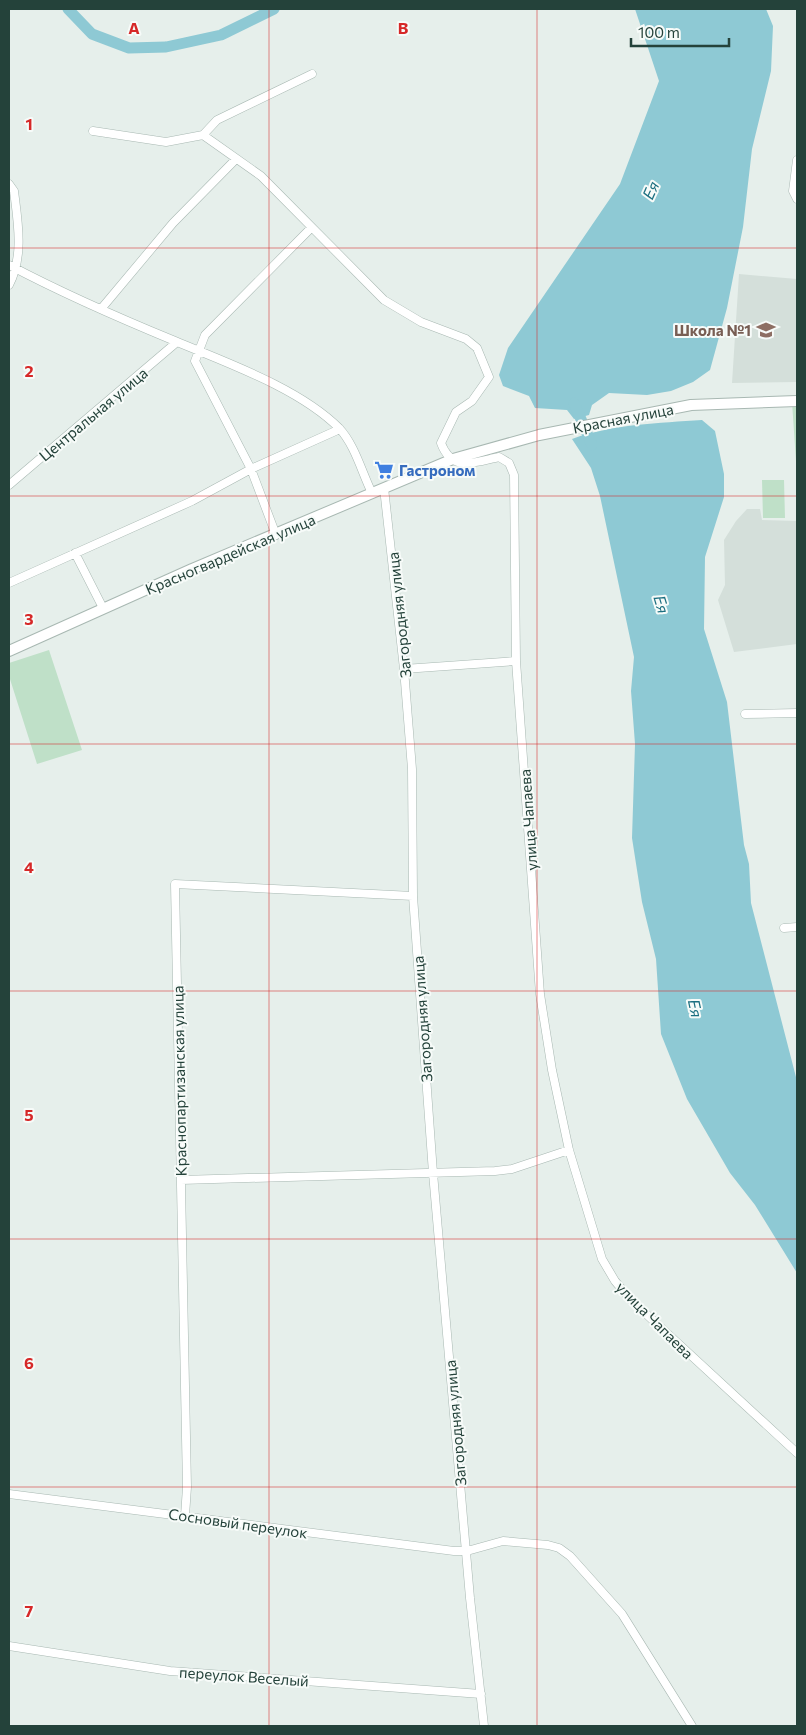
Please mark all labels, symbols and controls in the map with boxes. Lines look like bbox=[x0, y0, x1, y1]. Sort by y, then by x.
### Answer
scale bar bbox=[631, 15, 728, 47]
text: A bbox=[128, 18, 140, 37]
text: B bbox=[398, 18, 409, 37]
text: 100 m bbox=[638, 23, 680, 41]
text: 1 bbox=[25, 114, 33, 133]
water label: Ея bbox=[638, 178, 662, 202]
school or university icon: Школа №1 bbox=[755, 319, 777, 341]
place label: Школа №1 bbox=[674, 321, 751, 339]
text: 2 bbox=[24, 361, 34, 380]
street label: Центральная улица bbox=[35, 363, 151, 465]
street label: Красная улица bbox=[571, 399, 675, 437]
supermarket icon: Гастроном bbox=[373, 459, 395, 481]
place label: Гастроном bbox=[399, 461, 475, 479]
street label: Красногвардейская улица bbox=[142, 510, 318, 598]
street label: Загородняя улица bbox=[383, 551, 415, 679]
water label: Ея bbox=[650, 593, 674, 615]
text: 3 bbox=[24, 609, 34, 628]
street label: улица Чапаева bbox=[515, 769, 541, 871]
text: 4 bbox=[24, 857, 34, 876]
street label: Загородняя улица bbox=[409, 955, 435, 1083]
street label: Краснопартизанская улица bbox=[168, 985, 190, 1177]
water label: Ея bbox=[685, 997, 707, 1019]
text: 5 bbox=[24, 1105, 34, 1124]
street label: улица Чапаева bbox=[613, 1278, 697, 1362]
text: 6 bbox=[24, 1353, 34, 1372]
street label: Загородняя улица bbox=[441, 1359, 469, 1487]
street label: Сосновый переулок bbox=[167, 1504, 309, 1542]
text: 7 bbox=[25, 1601, 34, 1620]
street label: переулок Веселый bbox=[179, 1662, 309, 1690]

